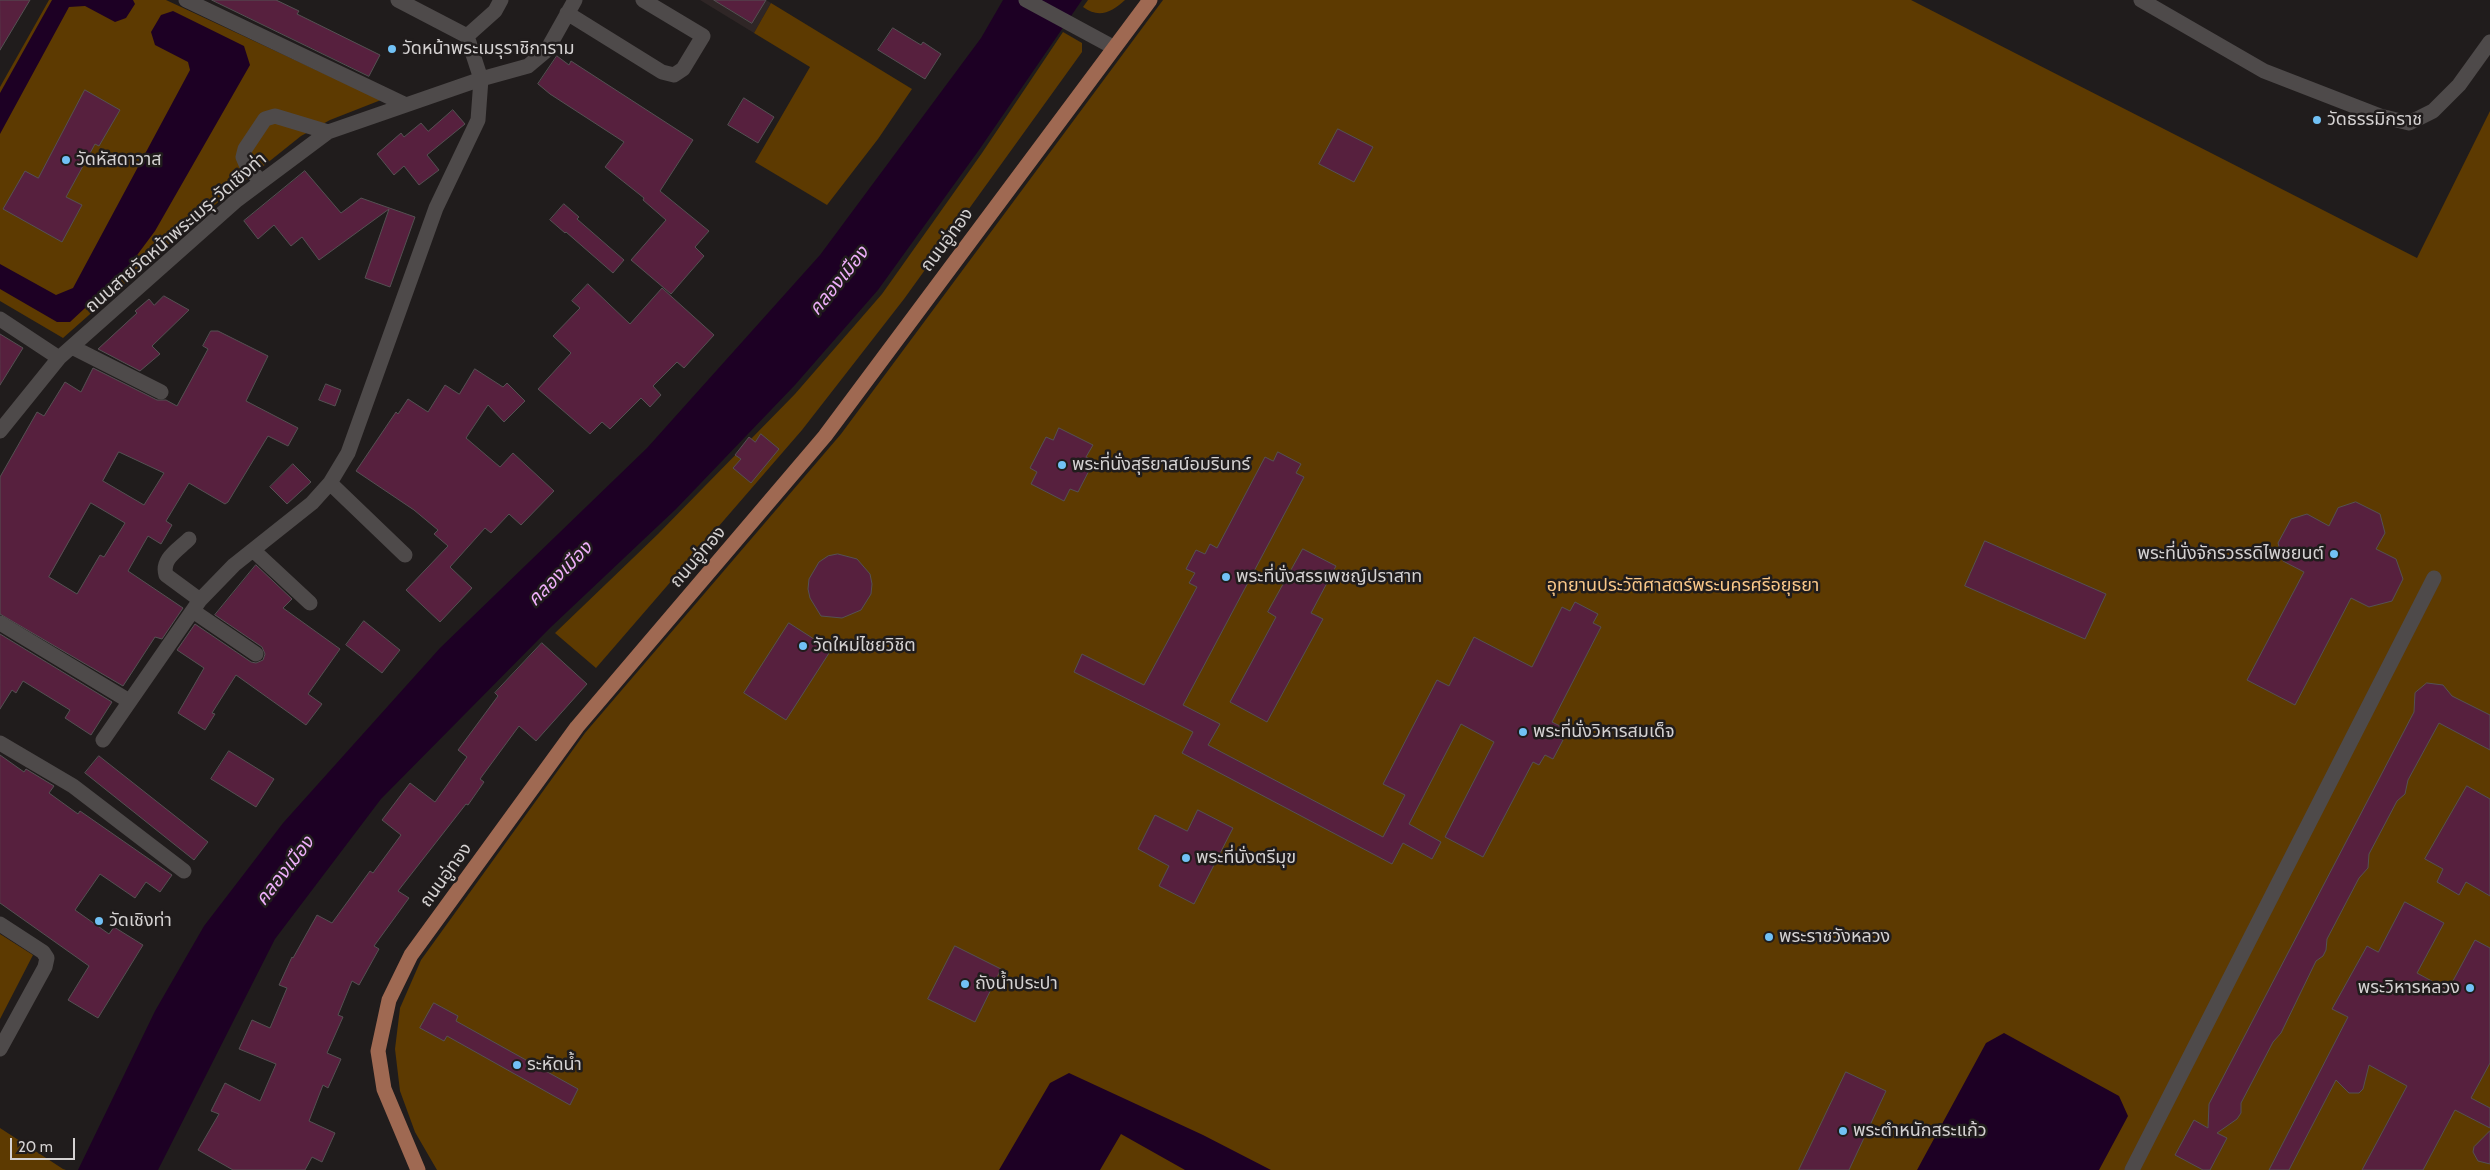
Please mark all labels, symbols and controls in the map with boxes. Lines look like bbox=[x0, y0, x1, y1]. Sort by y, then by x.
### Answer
place label: วัดหน้าพระเมรุราชิการาม bbox=[402, 38, 575, 60]
marker: วัดหน้าพระเมรุราชิการาม bbox=[386, 43, 398, 55]
place label: วัดธรรมิกราช bbox=[2327, 109, 2422, 131]
marker: วัดธรรมิกราช bbox=[2311, 114, 2323, 126]
street label: ถนนสายวัดหน้าพระเมรุ-วัดเชิงท่า bbox=[81, 148, 271, 318]
place label: วัดหัสดาวาส bbox=[76, 149, 162, 171]
marker: วัดหัสดาวาส bbox=[60, 154, 72, 166]
street label: ถนนอู่ทอง bbox=[916, 204, 978, 276]
water label: คลองเมือง bbox=[804, 242, 874, 320]
place label: พระที่นั่งสุริยาสน์อมรินทร์ bbox=[1072, 454, 1250, 476]
marker: พระที่นั่งสุริยาสน์อมรินทร์ bbox=[1056, 459, 1068, 471]
street label: ถนนอู่ทอง bbox=[666, 522, 730, 592]
water label: คลองเมือง bbox=[523, 537, 597, 611]
place label: พระที่นั่งจักรวรรดิไพชยนต์ bbox=[2138, 543, 2324, 565]
marker: พระที่นั่งจักรวรรดิไพชยนต์ bbox=[2328, 548, 2340, 560]
place label: พระที่นั่งสรรเพชญ์ปราสาท bbox=[1236, 566, 1422, 588]
marker: พระที่นั่งสรรเพชญ์ปราสาท bbox=[1220, 571, 1232, 583]
park label: อุทยานประวัติศาสตร์พระนครศรีอยุธยา bbox=[1547, 575, 1819, 597]
place label: วัดใหม่ไชยวิชิต bbox=[813, 635, 916, 657]
marker: วัดใหม่ไชยวิชิต bbox=[797, 640, 809, 652]
place label: พระที่นั่งวิหารสมเด็จ bbox=[1533, 721, 1675, 743]
marker: พระที่นั่งวิหารสมเด็จ bbox=[1517, 726, 1529, 738]
water label: คลองเมือง bbox=[251, 832, 319, 910]
street label: ถนนอู่ทอง bbox=[415, 839, 477, 911]
place label: พระที่นั่งตรีมุข bbox=[1196, 847, 1296, 869]
marker: พระที่นั่งตรีมุข bbox=[1180, 852, 1192, 864]
place label: วัดเชิงท่า bbox=[109, 910, 172, 932]
marker: วัดเชิงท่า bbox=[93, 915, 105, 927]
place label: พระราชวังหลวง bbox=[1779, 926, 1890, 948]
marker: พระราชวังหลวง bbox=[1763, 931, 1775, 943]
place label: ถังน้ำประปา bbox=[975, 973, 1058, 995]
place label: พระวิหารหลวง bbox=[2358, 977, 2460, 999]
marker: ถังน้ำประปา bbox=[959, 978, 971, 990]
marker: พระวิหารหลวง bbox=[2464, 982, 2476, 994]
place label: ระหัดน้ำ bbox=[527, 1054, 582, 1076]
marker: ระหัดน้ำ bbox=[511, 1059, 523, 1071]
place label: พระตำหนักสระแก้ว bbox=[1853, 1120, 1987, 1142]
marker: พระตำหนักสระแก้ว bbox=[1837, 1125, 1849, 1137]
scale bar bbox=[12, 1128, 78, 1160]
text: 20 m bbox=[18, 1138, 53, 1156]

